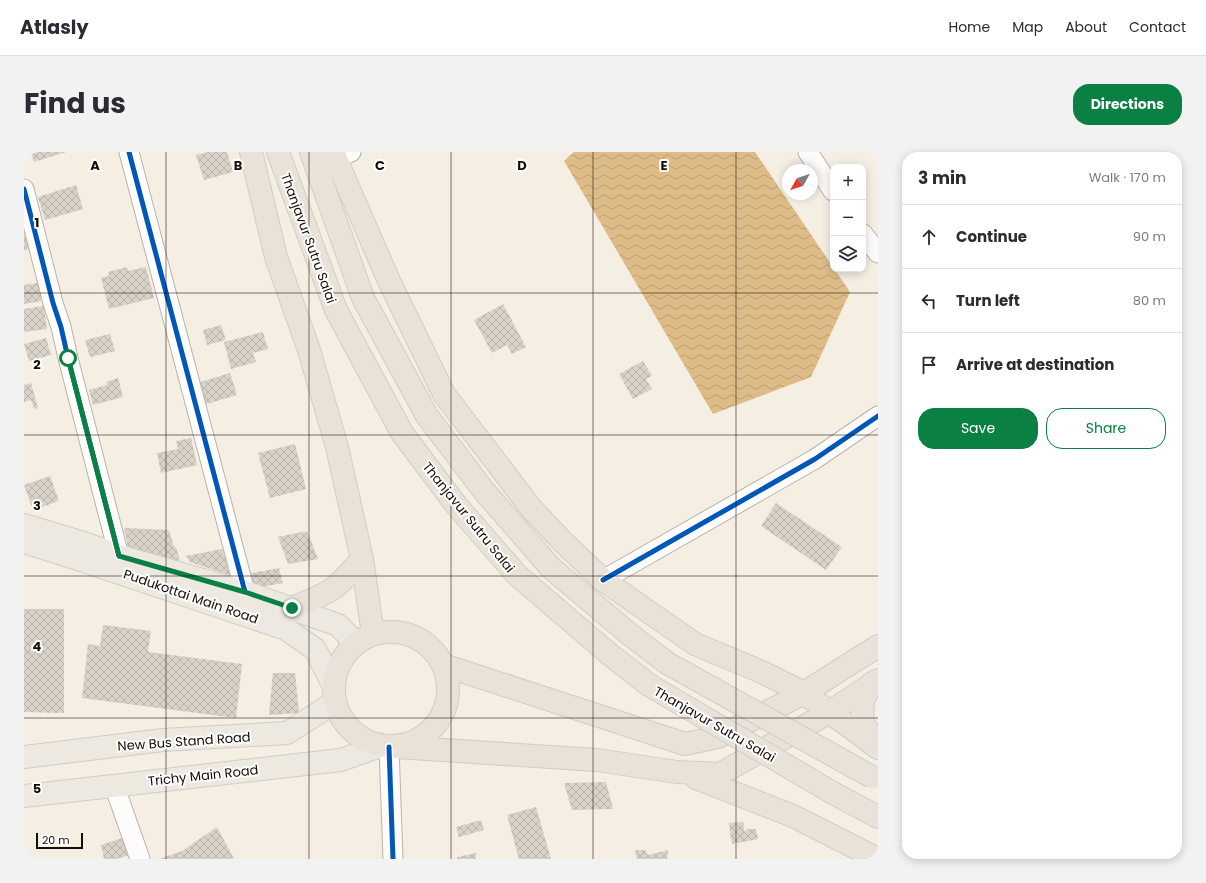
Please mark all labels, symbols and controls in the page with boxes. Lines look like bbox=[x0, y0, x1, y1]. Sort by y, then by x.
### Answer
text: Atlasly bbox=[20, 14, 88, 41]
text: Home bbox=[948, 17, 990, 37]
text: Map bbox=[1012, 17, 1043, 37]
text: About bbox=[1065, 17, 1107, 37]
text: Contact bbox=[1129, 17, 1186, 37]
text: Find us bbox=[24, 84, 126, 123]
button: Directions bbox=[1073, 84, 1182, 125]
text: A bbox=[90, 156, 100, 175]
text: B bbox=[234, 156, 243, 175]
text: C bbox=[375, 156, 385, 175]
text: D bbox=[517, 156, 527, 175]
text: E bbox=[660, 156, 668, 175]
north arrow bbox=[782, 164, 818, 200]
map controls bbox=[830, 164, 866, 272]
button: + bbox=[830, 164, 866, 200]
text: 3 min bbox=[918, 166, 966, 190]
text: Walk · 170 m bbox=[1089, 168, 1166, 187]
street label: Thanjavur Sutru Salai bbox=[276, 170, 341, 306]
button: − bbox=[830, 200, 866, 236]
text: 1 bbox=[35, 213, 39, 232]
icon: ahead bbox=[918, 226, 940, 248]
text: Continue bbox=[956, 226, 1027, 247]
text: 90 m bbox=[1133, 227, 1166, 246]
button: layers bbox=[830, 236, 866, 272]
icon: left bbox=[918, 290, 940, 312]
text: Turn left bbox=[956, 290, 1020, 311]
text: 80 m bbox=[1133, 291, 1166, 310]
route start bbox=[59, 349, 77, 367]
icon: arrive bbox=[918, 354, 940, 376]
text: Arrive at destination bbox=[956, 354, 1114, 375]
text: 2 bbox=[33, 355, 41, 374]
button: Save bbox=[918, 408, 1038, 449]
button: Share bbox=[1046, 408, 1166, 449]
street label: Thanjavur Sutru Salai bbox=[418, 458, 519, 577]
text: 3 bbox=[33, 496, 41, 515]
street label: Pudukottai Main Road bbox=[121, 564, 261, 629]
route end bbox=[283, 599, 301, 617]
text: 4 bbox=[33, 637, 42, 656]
street label: Thanjavur Sutru Salai bbox=[651, 682, 779, 767]
street label: New Bus Stand Road bbox=[117, 727, 251, 756]
street label: Trichy Main Road bbox=[147, 760, 259, 791]
text: 5 bbox=[33, 779, 41, 798]
scale bar bbox=[36, 831, 83, 850]
text: 20 m bbox=[42, 832, 70, 848]

